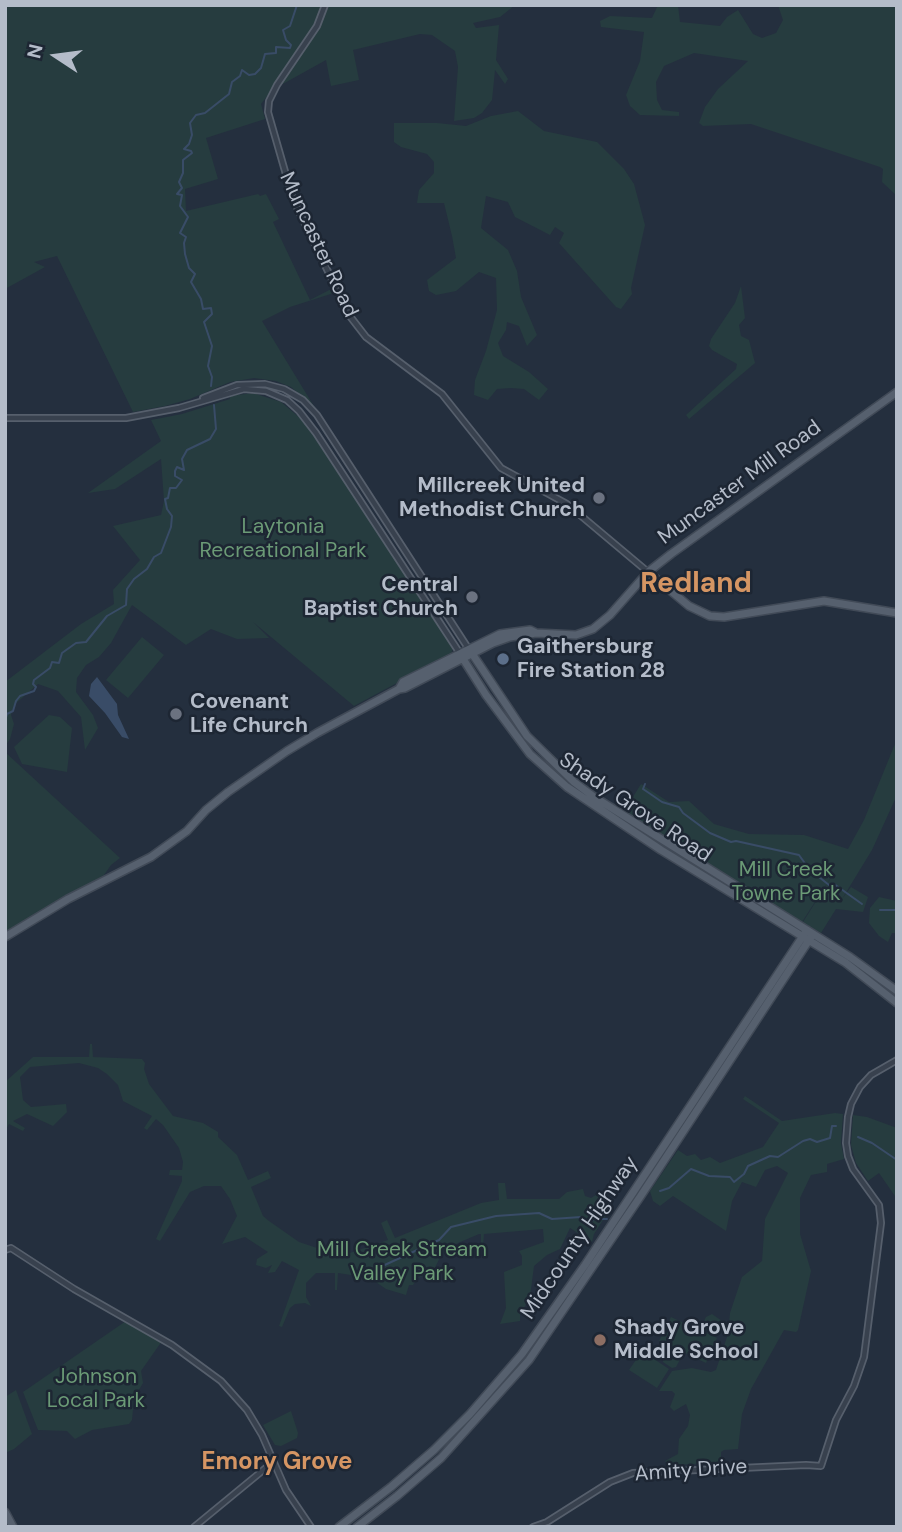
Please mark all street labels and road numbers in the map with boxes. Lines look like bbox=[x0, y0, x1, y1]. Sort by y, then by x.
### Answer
street label: Muncaster Road bbox=[273, 168, 363, 322]
street label: Muncaster Mill Road bbox=[654, 415, 826, 551]
street label: Shady Grove Road bbox=[554, 748, 716, 868]
street label: Midcounty Highway bbox=[516, 1152, 644, 1324]
street label: Amity Drive bbox=[634, 1454, 748, 1488]

